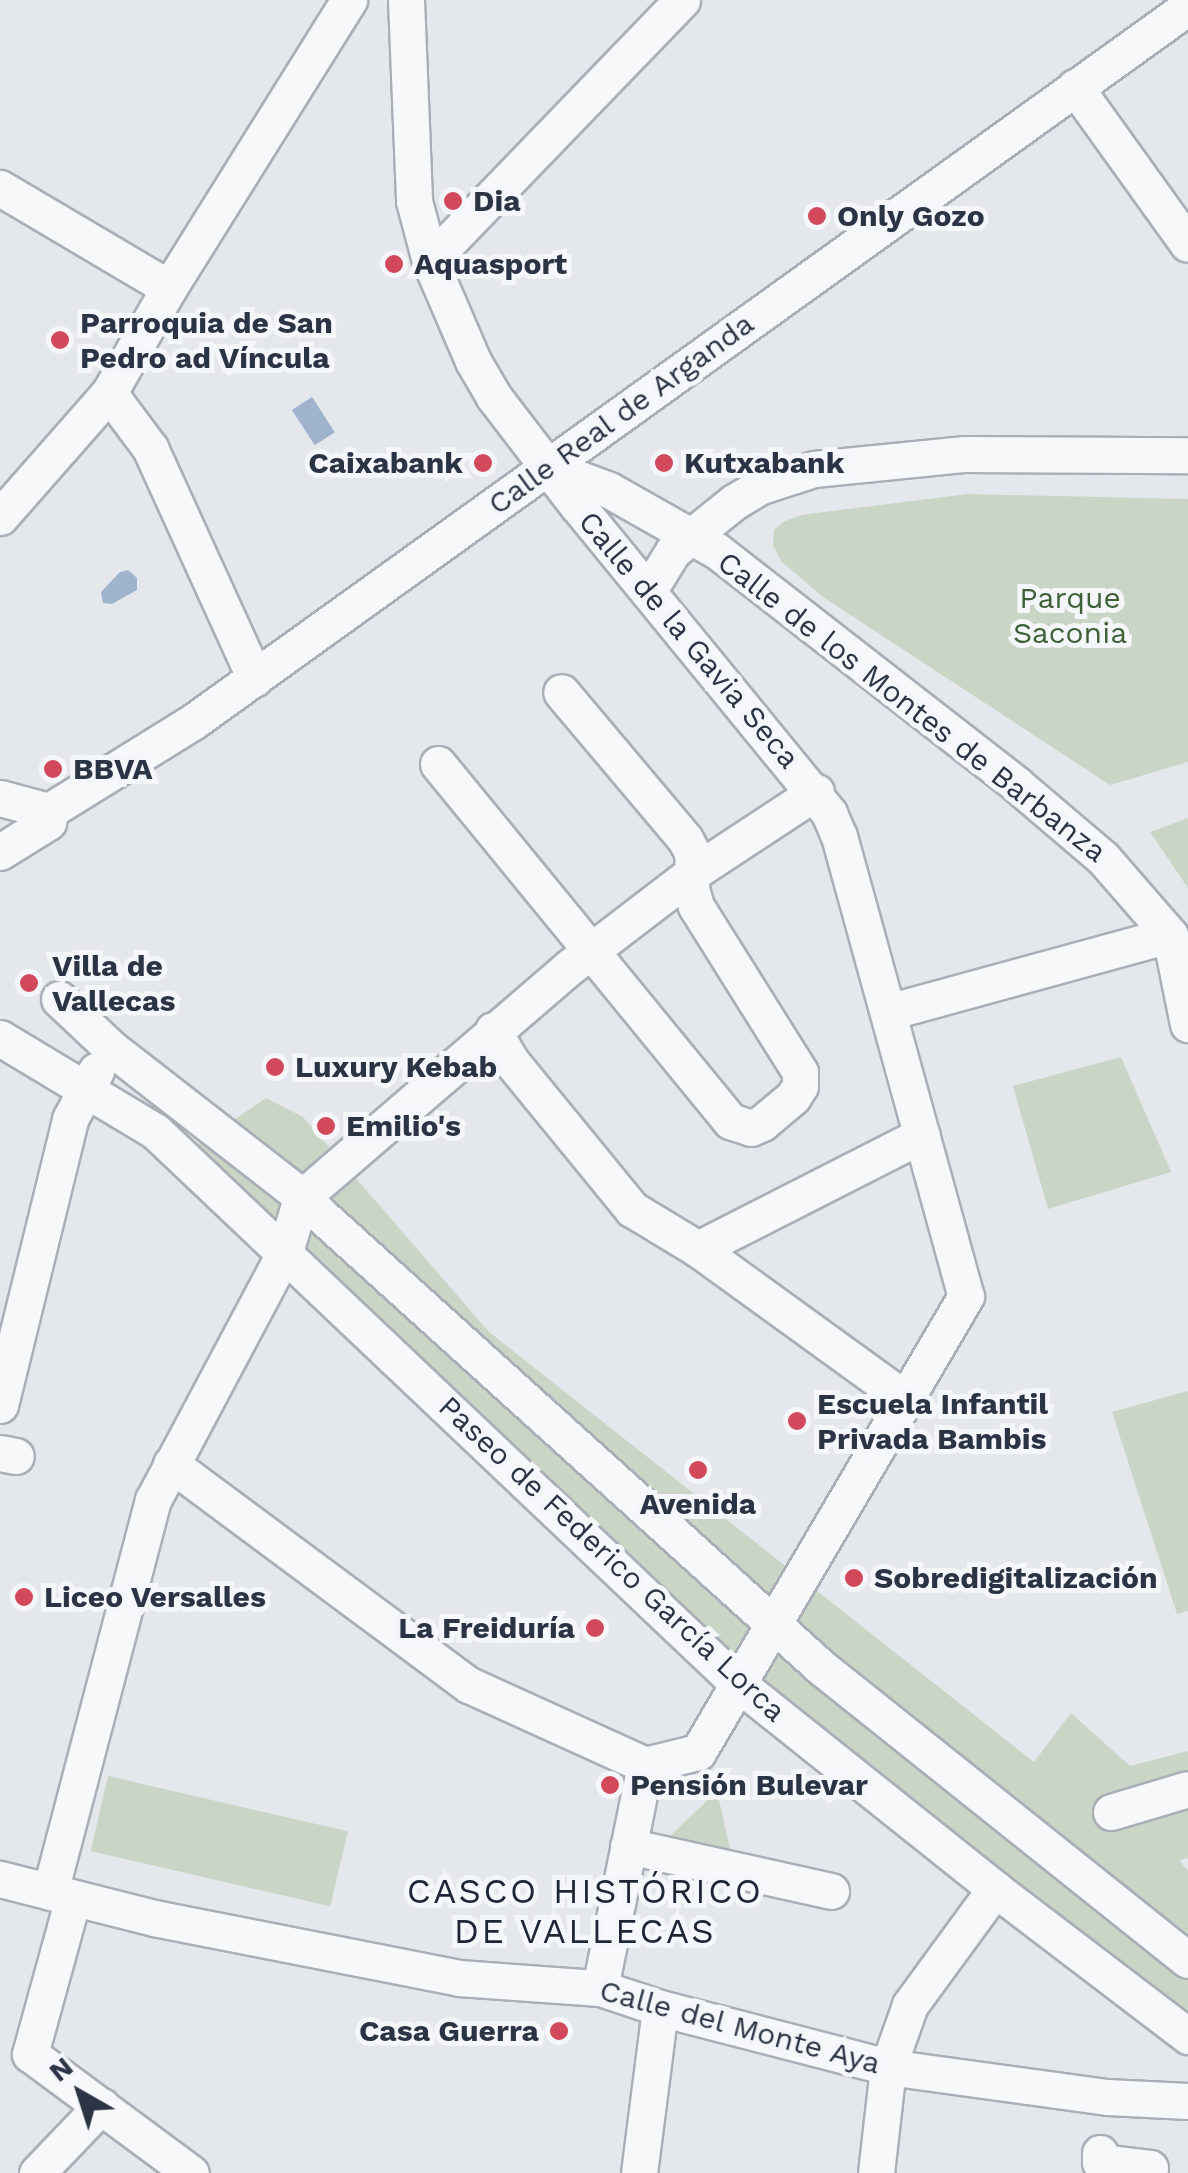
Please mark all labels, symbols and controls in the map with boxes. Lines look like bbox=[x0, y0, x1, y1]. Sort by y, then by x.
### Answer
place label: Dia bbox=[473, 183, 521, 219]
marker: Dia bbox=[442, 190, 464, 212]
place label: Only Gozo bbox=[837, 198, 985, 234]
marker: Only Gozo bbox=[806, 205, 828, 227]
place label: Aquasport bbox=[414, 246, 567, 282]
marker: Aquasport bbox=[383, 253, 405, 275]
place label: Parroquia de San Pedro ad Víncula bbox=[80, 305, 333, 376]
street label: Calle Real de Arganda bbox=[480, 305, 762, 523]
marker: Parroquia de San Pedro ad Víncula bbox=[49, 329, 71, 351]
place label: Caixabank bbox=[308, 445, 463, 481]
place label: Kutxabank bbox=[684, 445, 844, 481]
marker: Caixabank bbox=[472, 452, 494, 474]
marker: Kutxabank bbox=[653, 452, 675, 474]
street label: Calle de la Gavia Seca bbox=[571, 504, 807, 776]
street label: Calle de los Montes de Barbanza bbox=[711, 544, 1113, 870]
park label: Parque Saconia bbox=[1013, 580, 1127, 650]
place label: BBVA bbox=[73, 751, 153, 787]
marker: BBVA bbox=[42, 758, 64, 780]
place label: Villa de Vallecas bbox=[52, 948, 175, 1018]
marker: Villa de Vallecas bbox=[16, 970, 42, 996]
place label: Luxury Kebab bbox=[295, 1049, 498, 1085]
marker: Luxury Kebab bbox=[264, 1056, 286, 1078]
place label: Emilio's bbox=[346, 1108, 461, 1144]
marker: Emilio's bbox=[315, 1115, 337, 1137]
place label: Escuela Infantil Privada Bambis bbox=[817, 1386, 1048, 1456]
street label: Paseo de Federico García Lorca bbox=[431, 1388, 793, 1730]
marker: Escuela Infantil Privada Bambis bbox=[786, 1410, 808, 1432]
marker: Avenida bbox=[687, 1459, 709, 1481]
place label: Avenida bbox=[640, 1486, 756, 1522]
place label: Sobredigitalización bbox=[874, 1560, 1158, 1596]
marker: Sobredigitalización bbox=[843, 1567, 865, 1589]
place label: Liceo Versalles bbox=[44, 1579, 267, 1615]
marker: Liceo Versalles bbox=[13, 1586, 35, 1608]
place label: La Freiduría bbox=[398, 1610, 575, 1646]
marker: La Freiduría bbox=[584, 1617, 606, 1639]
place label: Pensión Bulevar bbox=[630, 1767, 868, 1803]
marker: Pensión Bulevar bbox=[599, 1774, 621, 1796]
district label: CASCO HISTÓRICO DE VALLECAS bbox=[407, 1870, 763, 1952]
street label: Calle del Monte Aya bbox=[595, 1972, 885, 2082]
place label: Casa Guerra bbox=[359, 2013, 539, 2049]
marker: Casa Guerra bbox=[548, 2020, 570, 2042]
north arrow bbox=[30, 2043, 130, 2143]
text: N bbox=[42, 2050, 79, 2089]

